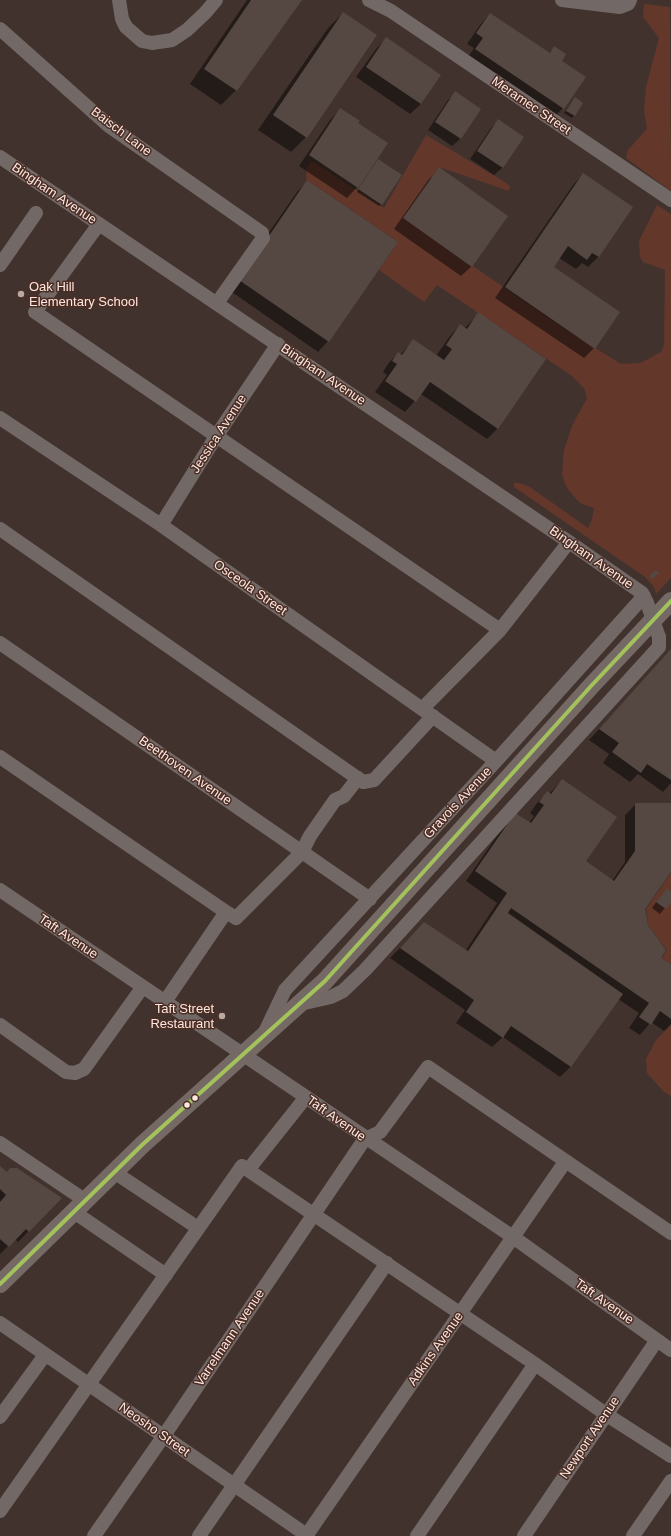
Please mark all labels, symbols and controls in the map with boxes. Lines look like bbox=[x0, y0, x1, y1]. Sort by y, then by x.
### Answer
street label: Meramec Street bbox=[488, 74, 574, 138]
street label: Baisch Lane bbox=[88, 104, 154, 160]
street label: Bingham Avenue bbox=[9, 160, 99, 228]
place label: Oak Hill Elementary School bbox=[29, 279, 138, 310]
marker: Oak Hill Elementary School bbox=[16, 289, 26, 299]
street label: Bingham Avenue bbox=[278, 341, 368, 409]
street label: Jessica Avenue bbox=[188, 392, 250, 476]
street label: Bingham Avenue bbox=[546, 523, 636, 593]
street label: Osceola Street bbox=[210, 557, 290, 619]
street label: Beethoven Avenue bbox=[136, 733, 234, 809]
street label: Gravois Avenue bbox=[421, 764, 495, 842]
street label: Taft Avenue bbox=[35, 911, 101, 963]
place label: Taft Street Restaurant bbox=[150, 1001, 214, 1032]
marker: Taft Street Restaurant bbox=[217, 1011, 227, 1021]
unlabelled marker bbox=[190, 1093, 200, 1103]
street label: Taft Avenue bbox=[304, 1093, 368, 1145]
unlabelled marker bbox=[182, 1100, 192, 1110]
street label: Taft Avenue bbox=[572, 1276, 636, 1328]
street label: Varrelmann Avenue bbox=[192, 1287, 268, 1389]
street label: Adkins Avenue bbox=[405, 1309, 467, 1389]
street label: Newport Avenue bbox=[557, 1394, 623, 1482]
street label: Neosho Street bbox=[115, 1400, 193, 1460]

